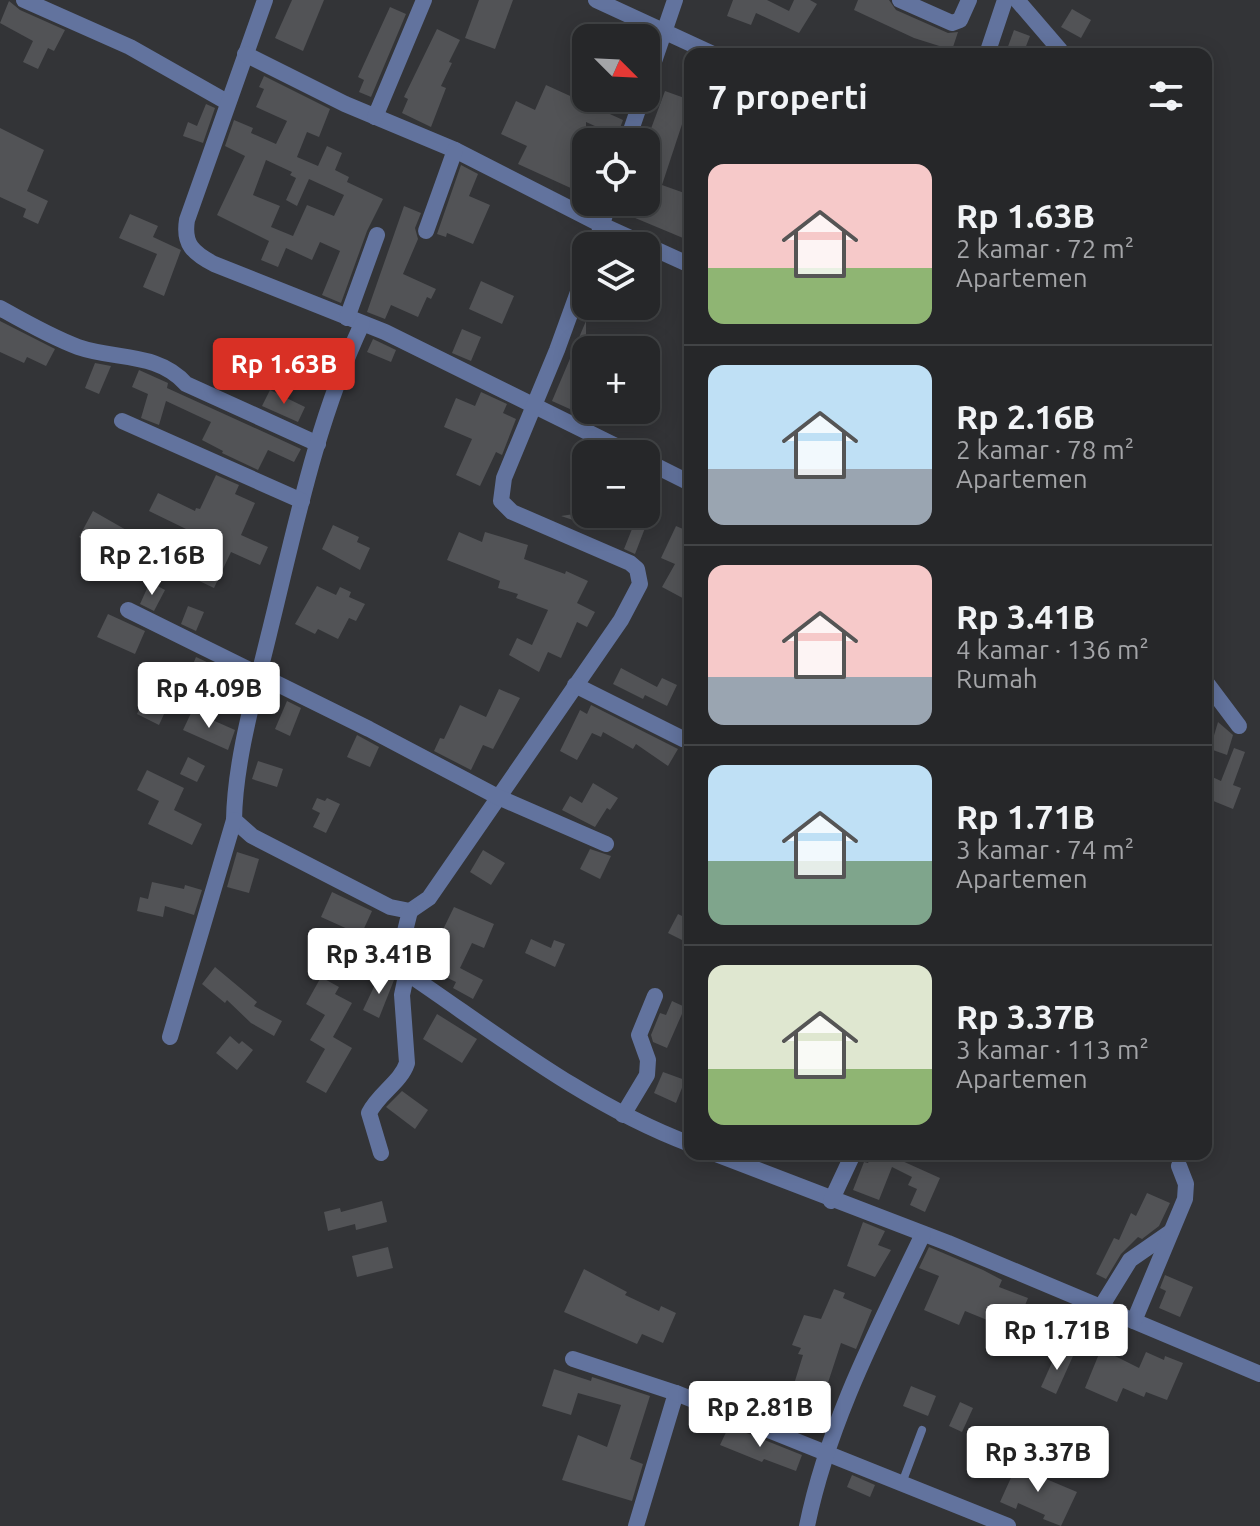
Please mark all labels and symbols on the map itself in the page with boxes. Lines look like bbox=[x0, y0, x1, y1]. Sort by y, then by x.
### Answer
north arrow bbox=[572, 24, 660, 112]
pin: Rp 1.63B bbox=[201, 338, 367, 406]
pin: Rp 2.16B bbox=[69, 529, 235, 597]
pin: Rp 4.09B bbox=[126, 662, 292, 730]
pin: Rp 3.41B bbox=[296, 928, 462, 996]
pin: Rp 1.71B bbox=[974, 1304, 1140, 1372]
pin: Rp 2.81B bbox=[677, 1381, 843, 1449]
pin: Rp 3.37B bbox=[955, 1426, 1121, 1494]

